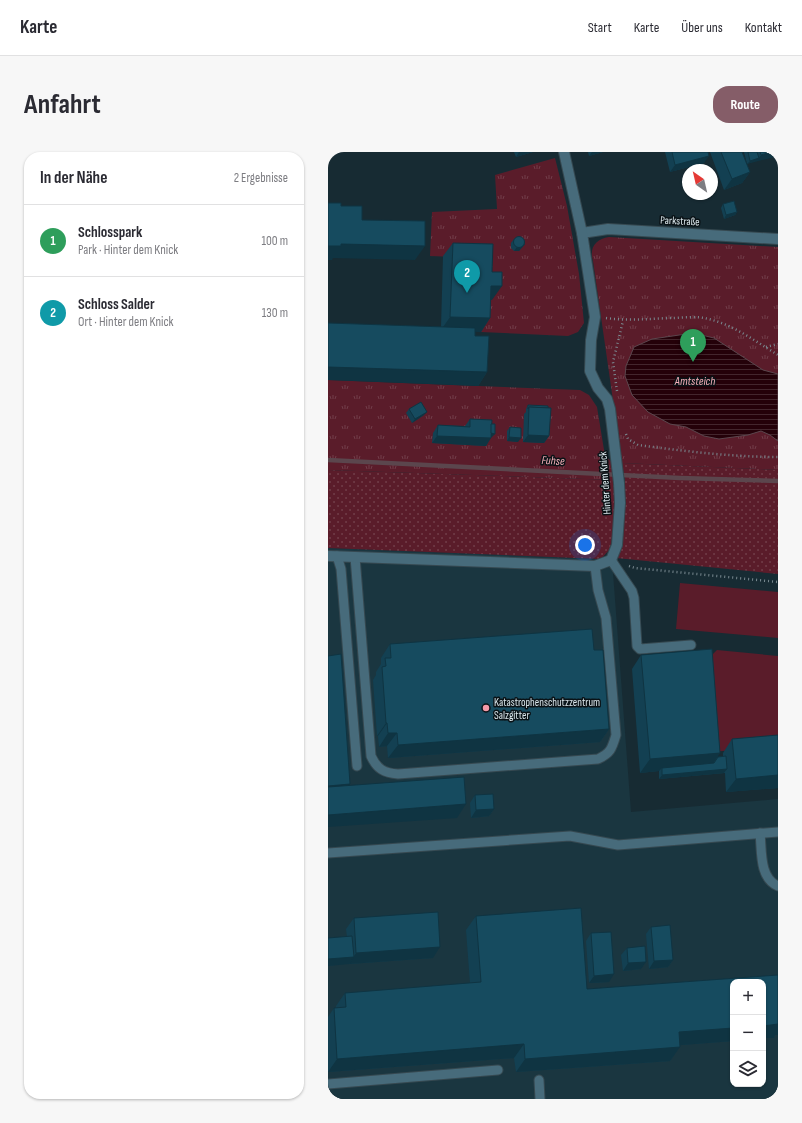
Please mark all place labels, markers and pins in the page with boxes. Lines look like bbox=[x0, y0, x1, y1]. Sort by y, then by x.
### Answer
pin: 2 bbox=[454, 260, 480, 293]
pin: 1 bbox=[680, 329, 706, 362]
place label: Katastrophenschutzzentrum Salzgitter bbox=[494, 696, 600, 722]
marker: Katastrophenschutzzentrum Salzgitter bbox=[481, 703, 491, 713]

